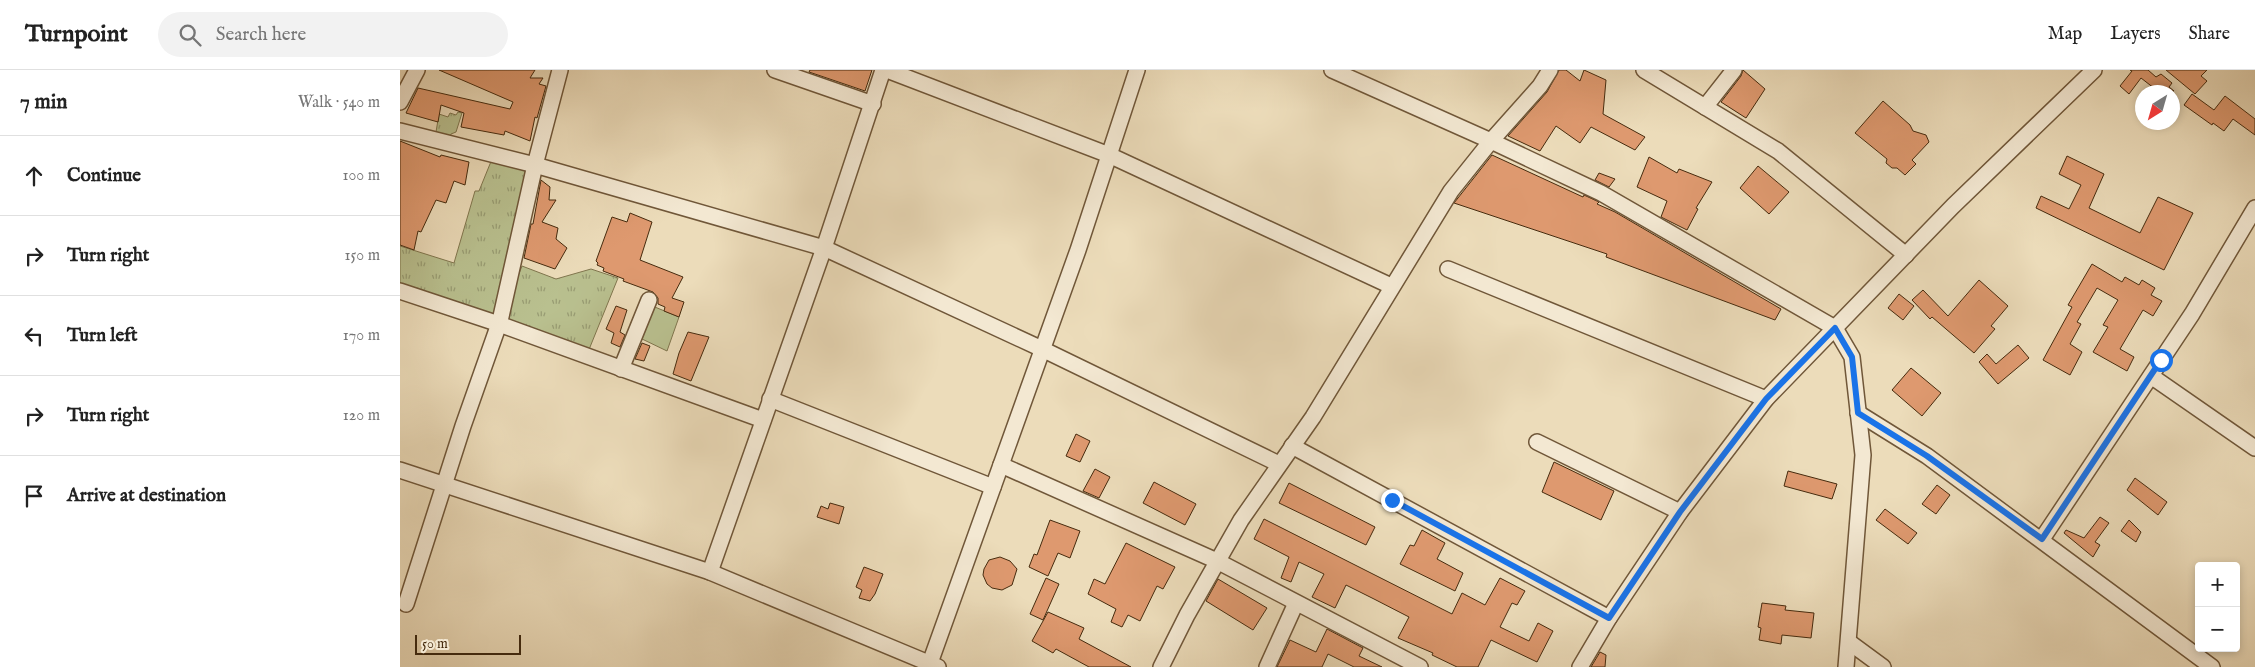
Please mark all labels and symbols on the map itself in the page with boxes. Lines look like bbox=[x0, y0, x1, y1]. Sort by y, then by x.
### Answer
north arrow bbox=[2135, 85, 2180, 130]
route start bbox=[2150, 349, 2173, 372]
route end bbox=[1381, 489, 1404, 512]
scale bar bbox=[415, 632, 521, 655]

